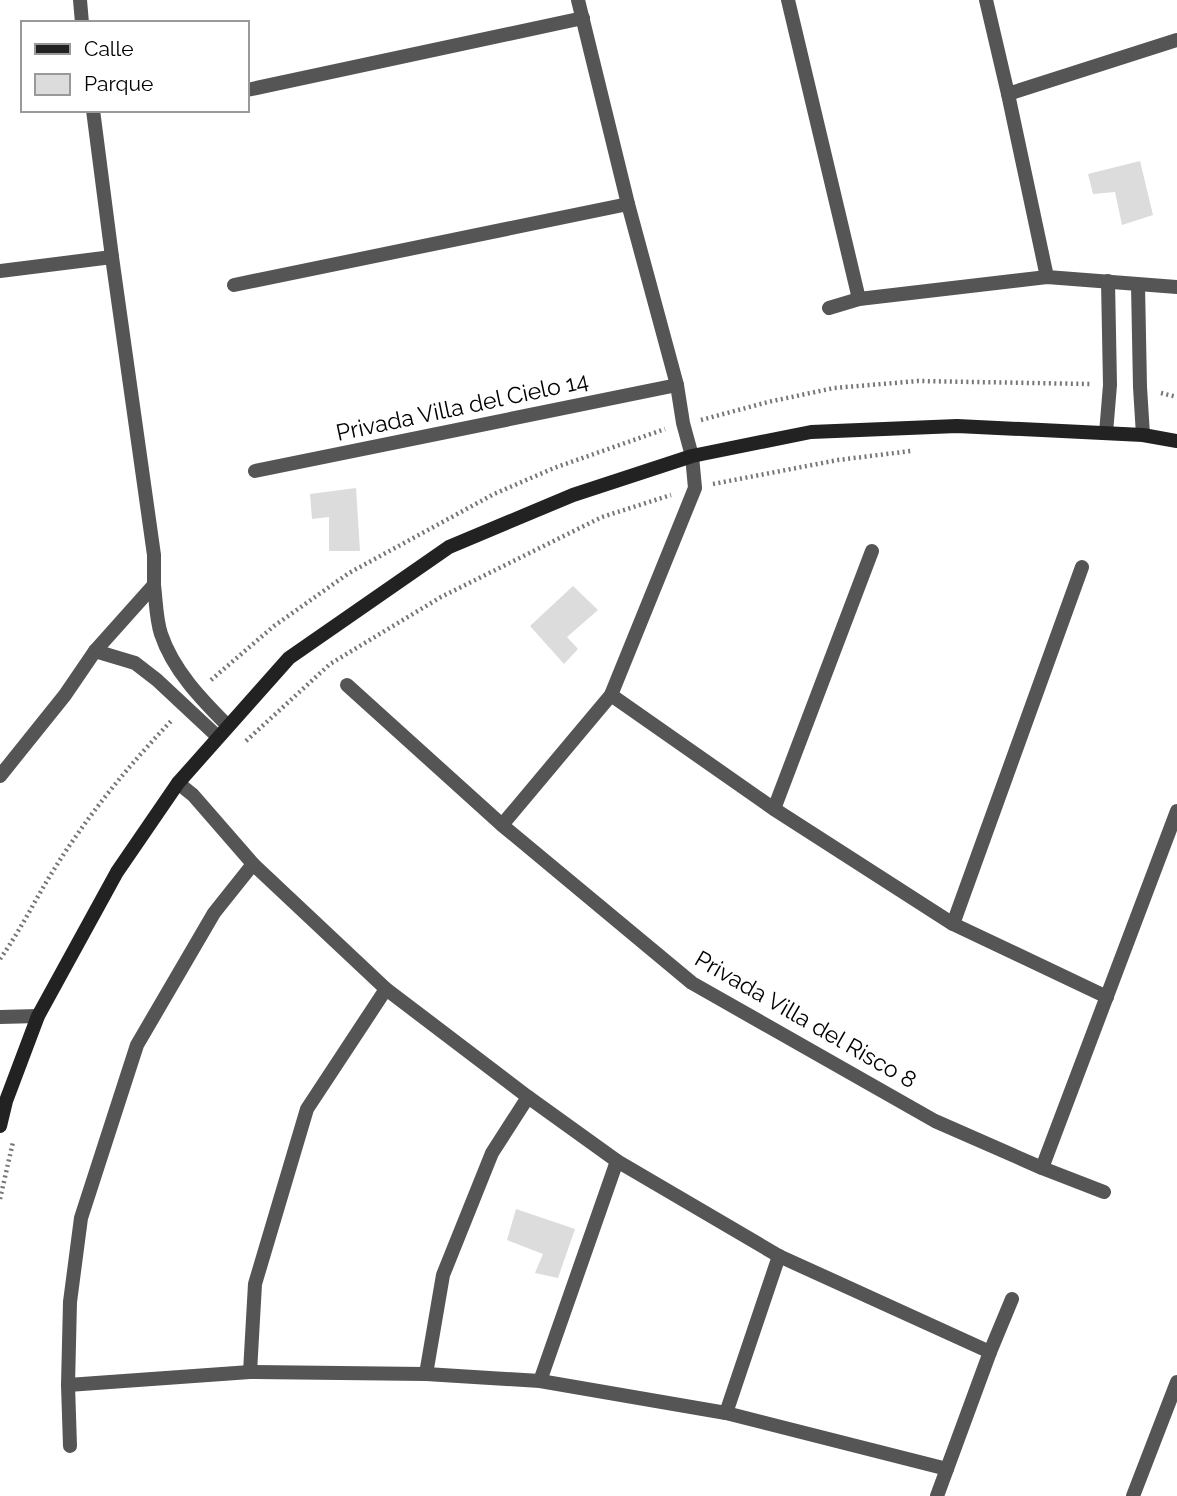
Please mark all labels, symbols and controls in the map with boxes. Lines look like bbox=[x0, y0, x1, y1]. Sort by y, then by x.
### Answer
legend bbox=[21, 21, 248, 112]
text: Calle bbox=[84, 36, 134, 61]
text: Parque bbox=[84, 71, 153, 96]
street label: Privada Villa del Cielo 14 bbox=[333, 366, 591, 446]
street label: Privada Villa del Risco 8 bbox=[690, 944, 922, 1094]

